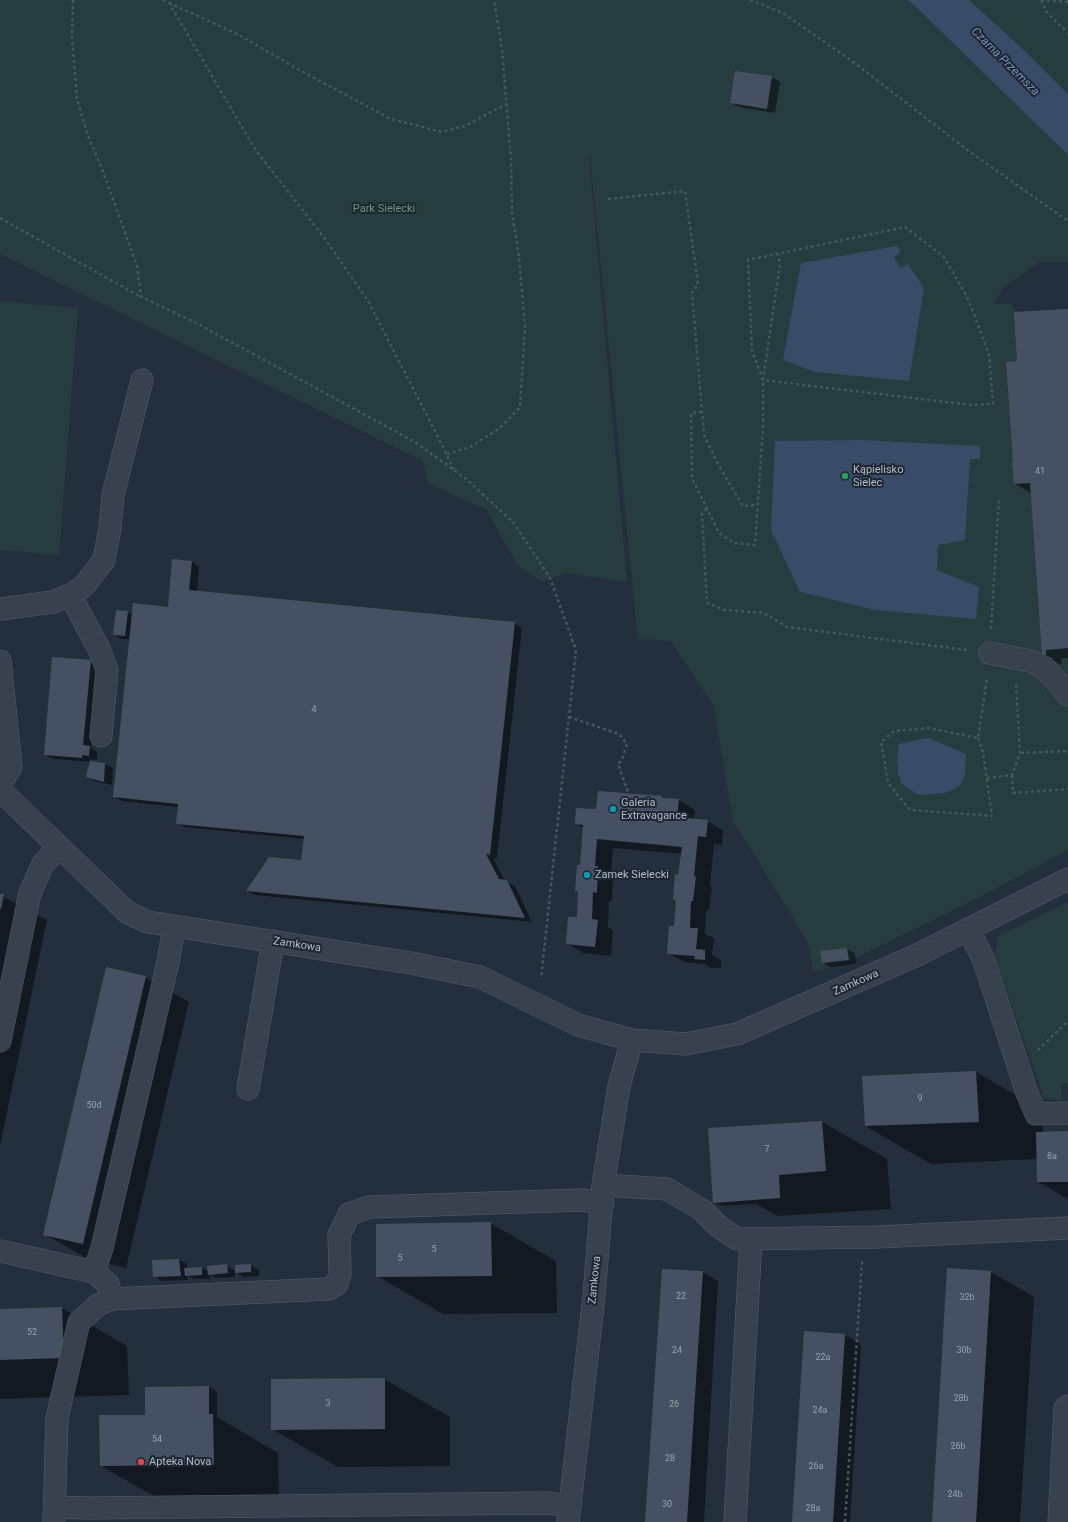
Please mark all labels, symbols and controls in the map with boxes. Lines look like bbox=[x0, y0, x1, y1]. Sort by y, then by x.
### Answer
water label: Czarna Przemsza bbox=[968, 25, 1042, 99]
park label: Park Sielecki bbox=[353, 202, 415, 216]
place label: Kąpielisko Sielec bbox=[853, 463, 903, 489]
house number: 41 bbox=[1035, 467, 1045, 477]
marker: Kąpielisko Sielec bbox=[840, 471, 850, 481]
house number: 4 bbox=[311, 705, 317, 715]
place label: Galeria Extravagance bbox=[621, 796, 687, 822]
marker: Galeria Extravagance bbox=[608, 804, 618, 814]
place label: Zamek Sielecki bbox=[595, 868, 669, 882]
marker: Zamek Sielecki bbox=[582, 870, 592, 880]
street label: Zamkowa bbox=[272, 935, 322, 955]
street label: Zamkowa bbox=[831, 967, 881, 999]
house number: 9 bbox=[917, 1094, 923, 1104]
house number: 50d bbox=[86, 1101, 102, 1111]
house number: 7 bbox=[764, 1145, 770, 1155]
house number: 8a bbox=[1047, 1152, 1057, 1162]
house number: 5 bbox=[431, 1245, 437, 1255]
house number: 5 bbox=[397, 1254, 403, 1264]
street label: Zamkowa bbox=[586, 1255, 604, 1305]
house number: 22 bbox=[676, 1292, 686, 1302]
house number: 32b bbox=[959, 1293, 975, 1303]
house number: 52 bbox=[27, 1328, 37, 1338]
house number: 24 bbox=[672, 1346, 682, 1356]
house number: 30b bbox=[956, 1346, 972, 1356]
house number: 22a bbox=[815, 1353, 831, 1363]
house number: 28b bbox=[953, 1394, 969, 1404]
house number: 3 bbox=[325, 1399, 331, 1409]
house number: 26 bbox=[669, 1400, 679, 1410]
house number: 24a bbox=[812, 1406, 828, 1416]
house number: 54 bbox=[152, 1435, 162, 1445]
house number: 26b bbox=[950, 1442, 966, 1452]
house number: 28 bbox=[665, 1454, 675, 1464]
place label: Apteka Nova bbox=[149, 1455, 211, 1469]
marker: Apteka Nova bbox=[136, 1457, 146, 1467]
house number: 26a bbox=[808, 1462, 824, 1472]
house number: 24b bbox=[947, 1490, 963, 1500]
house number: 30 bbox=[662, 1500, 672, 1510]
house number: 28a bbox=[805, 1504, 821, 1514]

